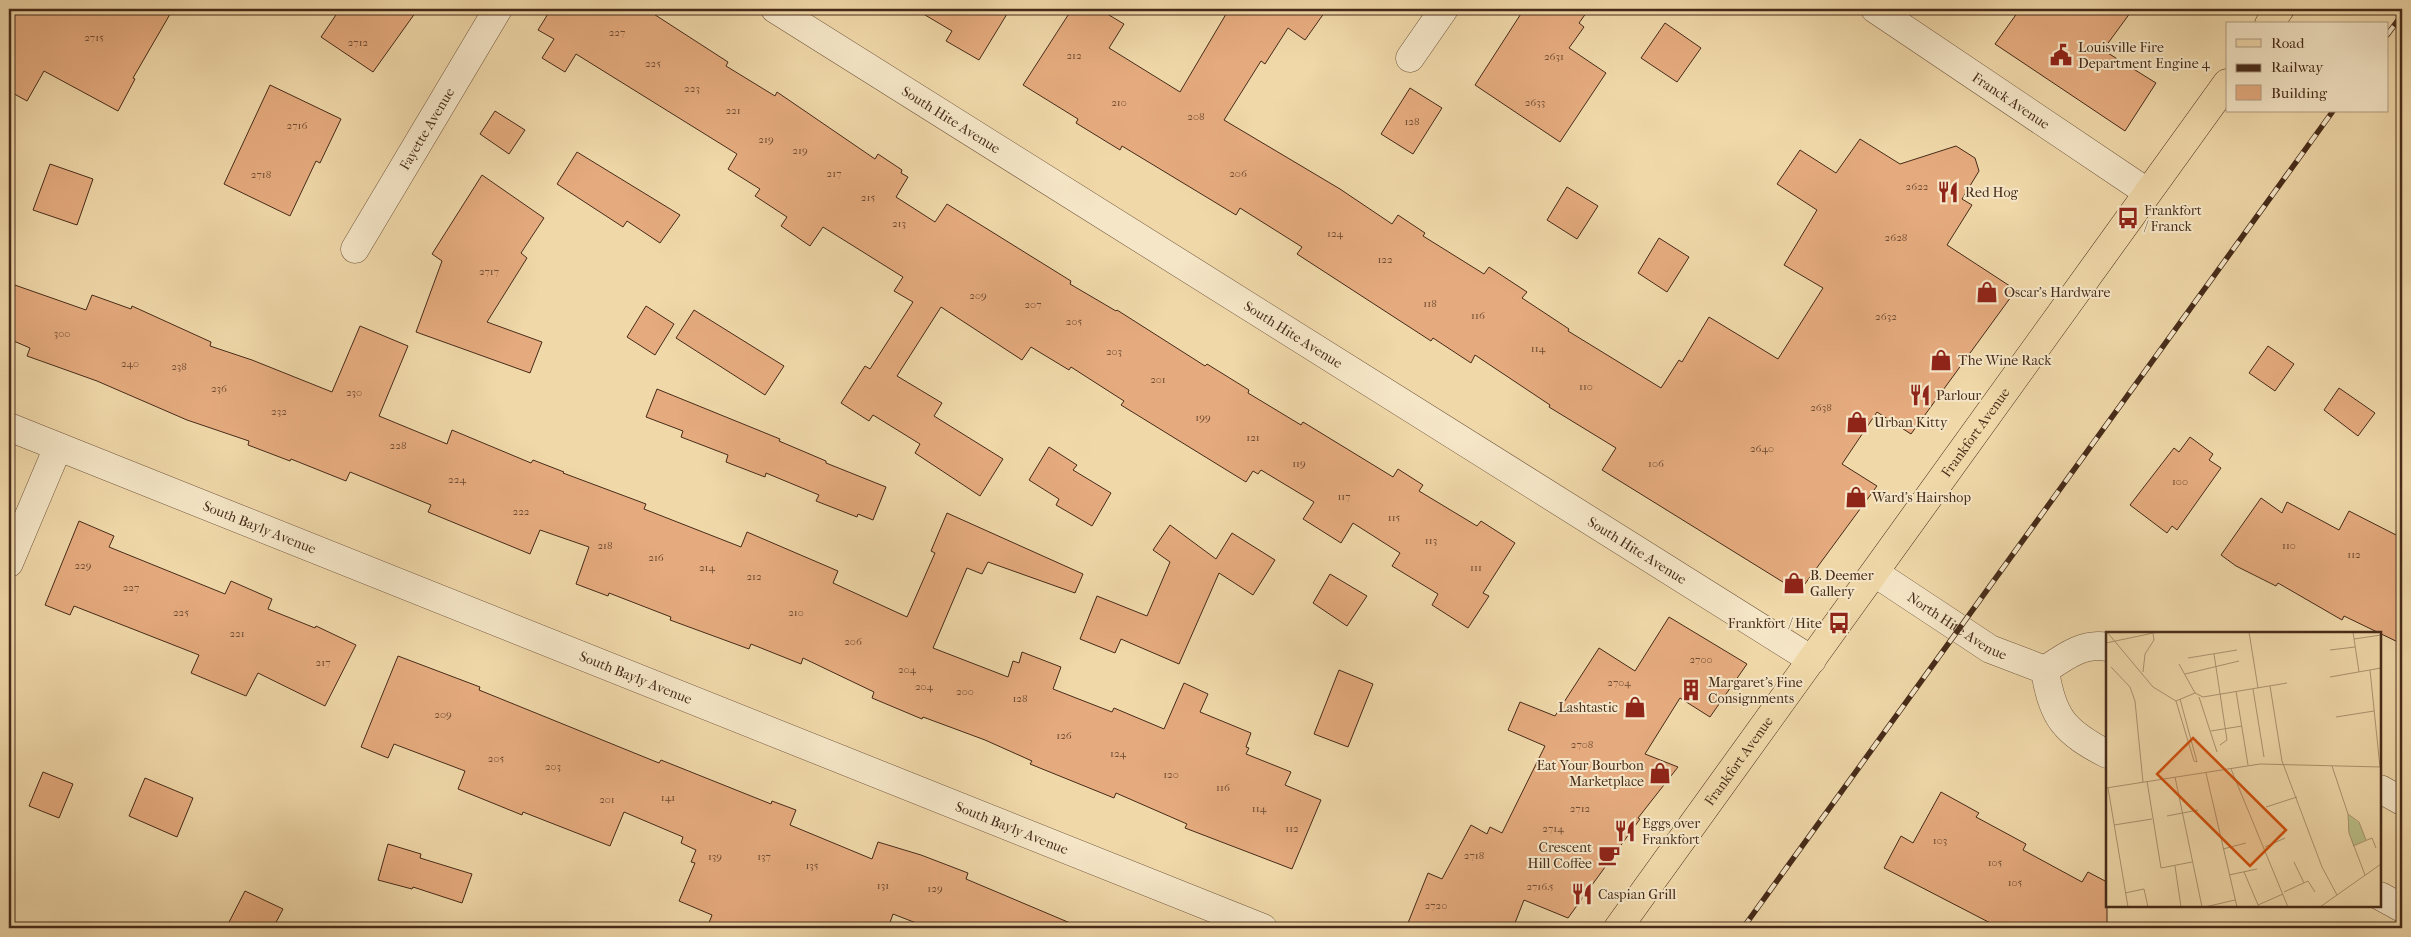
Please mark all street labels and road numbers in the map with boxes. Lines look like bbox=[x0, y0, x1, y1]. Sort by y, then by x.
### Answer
street label: Franck Avenue bbox=[1969, 68, 2053, 133]
street label: South Hite Avenue bbox=[899, 82, 1004, 157]
street label: Fayette Avenue bbox=[396, 84, 458, 173]
street label: South Hite Avenue bbox=[1241, 297, 1346, 372]
street label: Frankfort Avenue bbox=[1937, 384, 2013, 480]
street label: South Bayly Avenue bbox=[201, 497, 319, 557]
street label: South Hite Avenue bbox=[1585, 513, 1690, 588]
street label: North Hite Avenue bbox=[1904, 588, 2009, 663]
street label: South Bayly Avenue bbox=[577, 647, 695, 708]
street label: Frankfort Avenue bbox=[1701, 713, 1776, 809]
street label: South Bayly Avenue bbox=[953, 798, 1071, 858]

